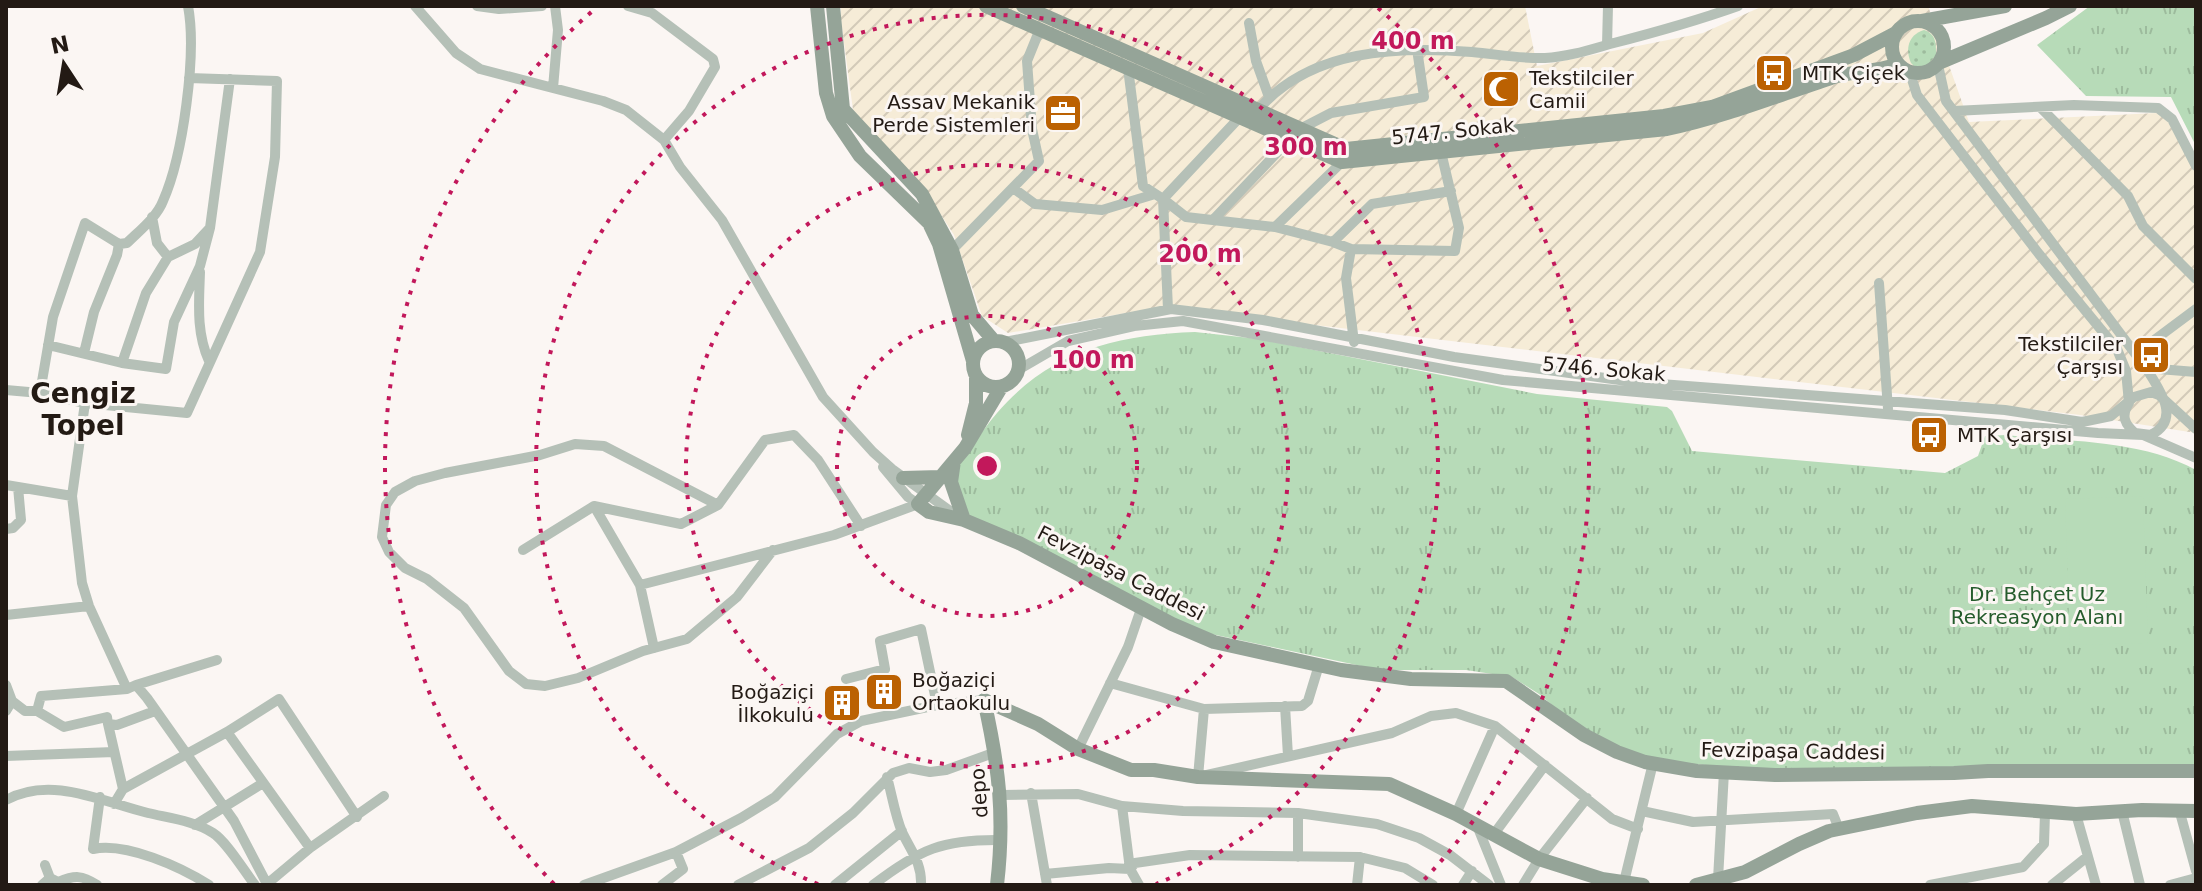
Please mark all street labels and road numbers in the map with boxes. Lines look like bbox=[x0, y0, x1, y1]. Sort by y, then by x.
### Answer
street label: 5747. Sokak bbox=[1390, 113, 1516, 149]
street label: 5746. Sokak bbox=[1541, 352, 1667, 386]
street label: Fevzipaşa Caddesi bbox=[1033, 520, 1209, 626]
street label: Fevzipaşa Caddesi bbox=[1701, 737, 1885, 765]
street label: depo bbox=[965, 767, 993, 819]

